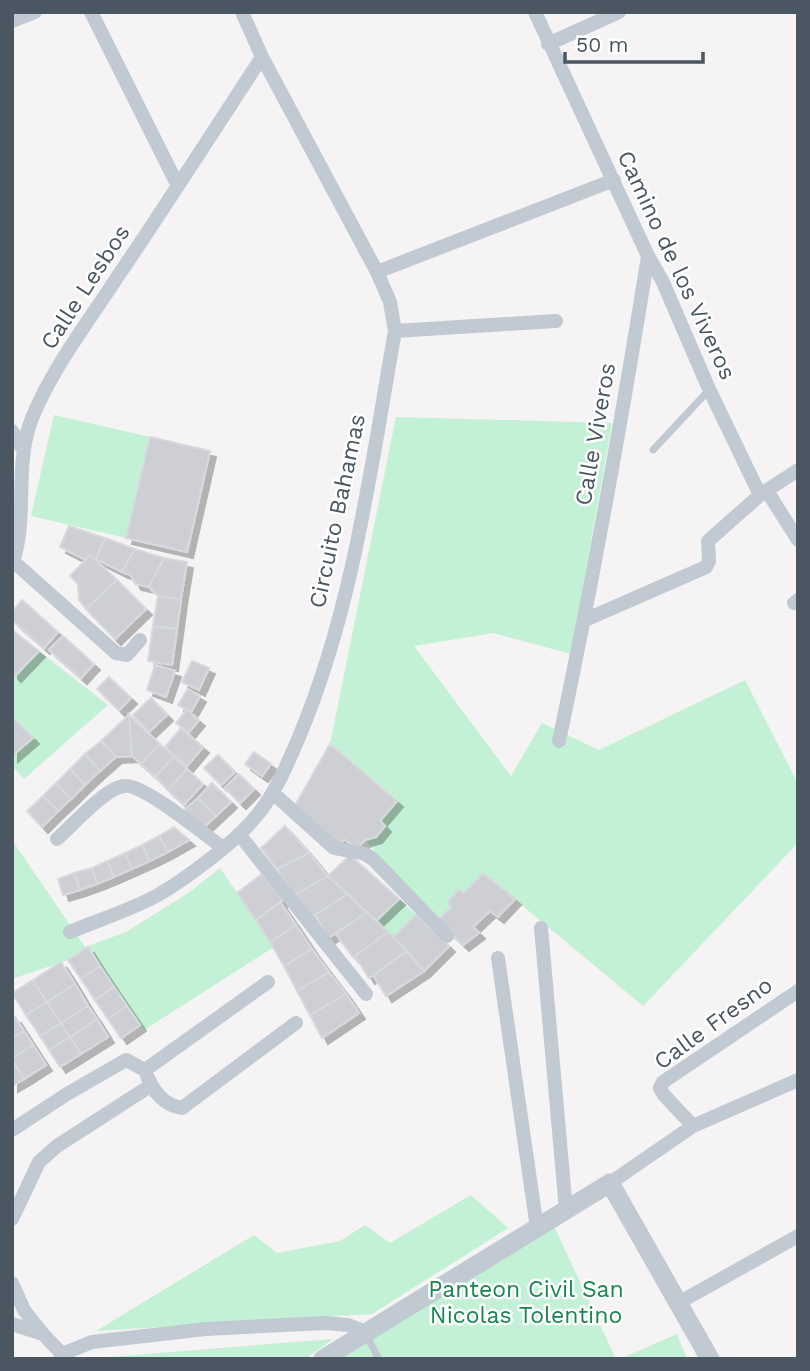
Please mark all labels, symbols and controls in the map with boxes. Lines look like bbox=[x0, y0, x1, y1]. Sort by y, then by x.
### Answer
scale bar bbox=[565, 21, 703, 65]
text: 50 m bbox=[576, 32, 628, 57]
street label: Camino de los Viveros bbox=[612, 146, 741, 384]
street label: Calle Lesbos bbox=[35, 220, 136, 355]
street label: Calle Viveros bbox=[570, 361, 621, 508]
street label: Circuito Bahamas bbox=[304, 412, 371, 611]
street label: Calle Fresno bbox=[649, 971, 778, 1075]
park label: Panteon Civil San Nicolas Tolentino bbox=[428, 1276, 624, 1329]

